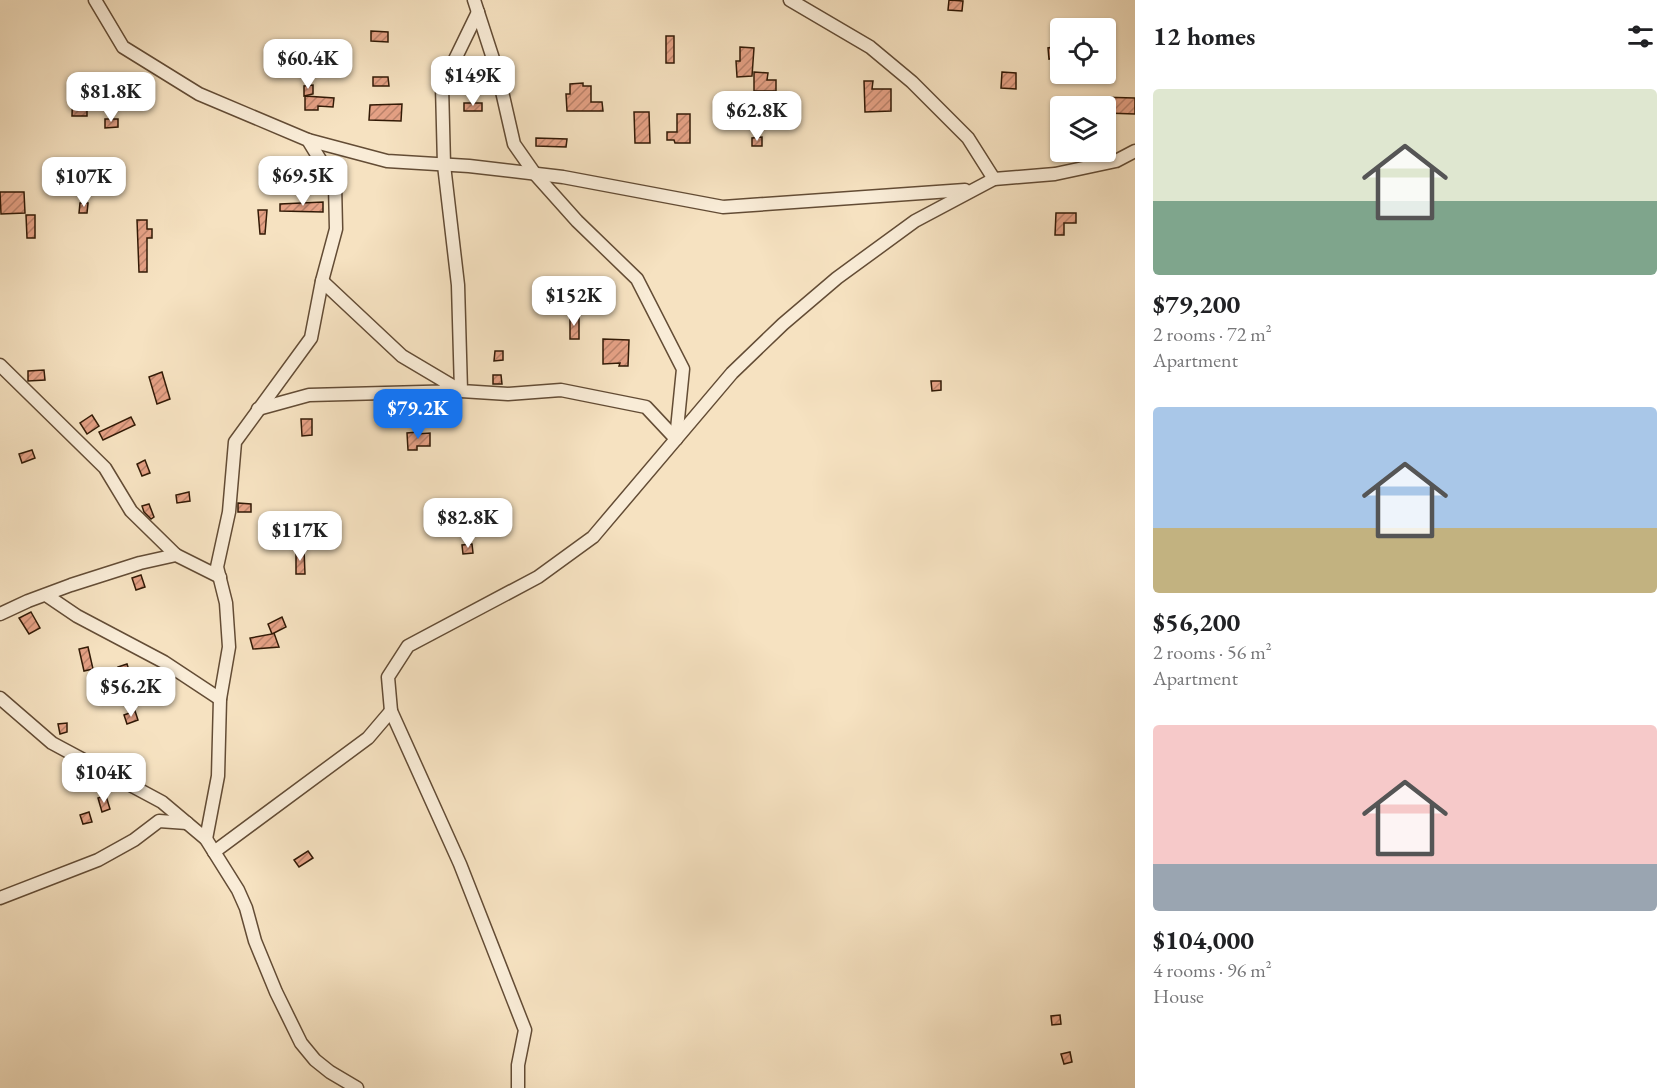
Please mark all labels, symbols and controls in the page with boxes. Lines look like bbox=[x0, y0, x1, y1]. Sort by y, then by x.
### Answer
map controls bbox=[1050, 18, 1116, 162]
button: locate bbox=[1050, 18, 1116, 84]
text: 12 homes bbox=[1153, 19, 1255, 53]
icon: filters bbox=[1624, 20, 1657, 53]
pin: $60.4K bbox=[259, 39, 357, 90]
text: $60.4K bbox=[277, 45, 339, 71]
pin: $149K bbox=[431, 56, 515, 107]
text: $149K bbox=[445, 62, 501, 88]
pin: $81.8K bbox=[62, 72, 160, 123]
text: $81.8K bbox=[80, 78, 142, 104]
pin: $62.8K bbox=[708, 91, 806, 142]
button: layers bbox=[1050, 96, 1116, 162]
text: $62.8K bbox=[726, 97, 788, 123]
icon: home bbox=[1351, 128, 1459, 236]
pin: $69.5K bbox=[254, 156, 352, 207]
pin: $107K bbox=[42, 157, 126, 208]
text: $69.5K bbox=[272, 162, 334, 188]
text: $107K bbox=[56, 163, 112, 189]
pin: $152K bbox=[532, 276, 616, 327]
text: $152K bbox=[546, 282, 602, 308]
text: $79,200 bbox=[1153, 287, 1240, 321]
text: 2 rooms · 72 m² bbox=[1153, 321, 1272, 347]
text: Apartment bbox=[1153, 347, 1238, 373]
pin: $79.2K bbox=[369, 389, 467, 440]
text: $79.2K bbox=[387, 395, 449, 421]
icon: home bbox=[1351, 446, 1459, 554]
pin: $82.8K bbox=[419, 498, 517, 549]
text: $82.8K bbox=[437, 504, 499, 530]
pin: $117K bbox=[258, 511, 342, 562]
text: $117K bbox=[272, 517, 328, 543]
text: $56,200 bbox=[1153, 605, 1240, 639]
text: 2 rooms · 56 m² bbox=[1153, 639, 1272, 665]
text: Apartment bbox=[1153, 665, 1238, 691]
pin: $56.2K bbox=[82, 667, 180, 718]
text: $56.2K bbox=[100, 673, 162, 699]
pin: $104K bbox=[62, 753, 146, 804]
text: $104K bbox=[76, 759, 132, 785]
icon: home bbox=[1351, 764, 1459, 872]
text: $104,000 bbox=[1153, 923, 1254, 957]
text: 4 rooms · 96 m² bbox=[1153, 957, 1272, 983]
text: House bbox=[1153, 983, 1204, 1009]

